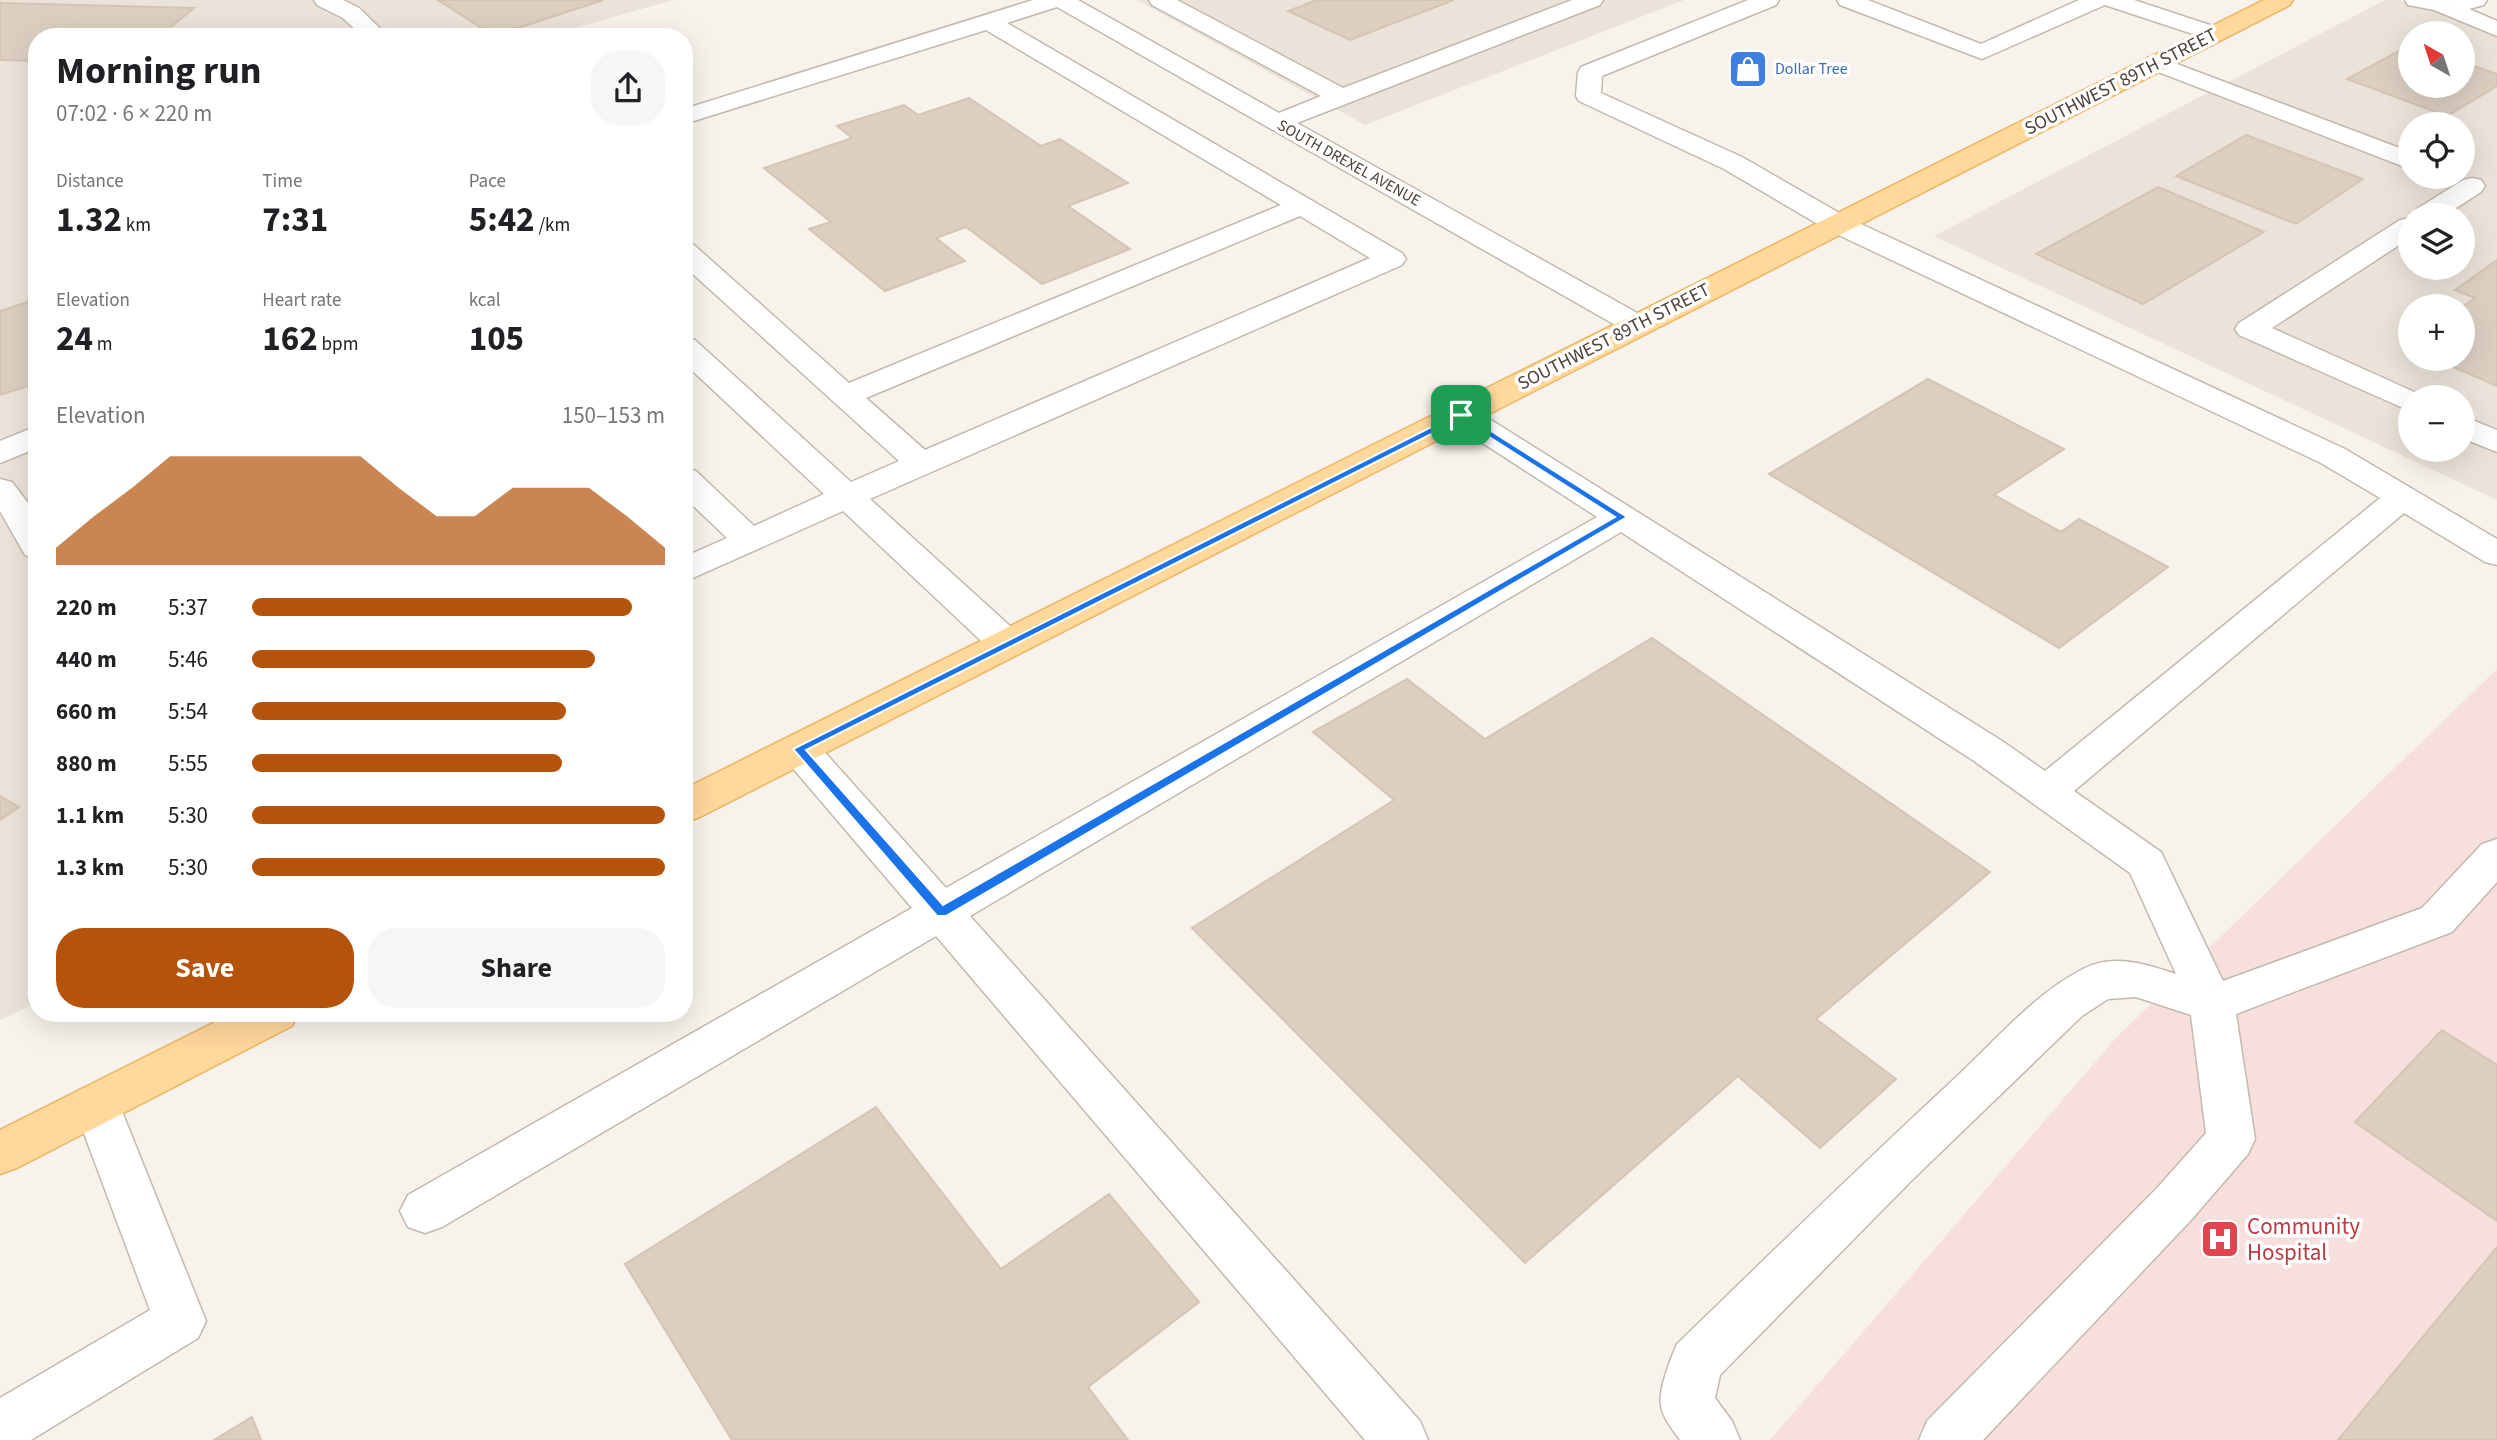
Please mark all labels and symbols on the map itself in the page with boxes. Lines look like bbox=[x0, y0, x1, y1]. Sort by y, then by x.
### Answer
north arrow bbox=[2398, 21, 2474, 98]
street label: SOUTHWEST 89TH STREET bbox=[2020, 22, 2222, 142]
shop icon: Dollar Tree bbox=[1727, 48, 1769, 90]
place label: Dollar Tree bbox=[1775, 58, 1848, 80]
street label: SOUTH DREXEL AVENUE bbox=[1273, 114, 1425, 212]
street label: SOUTHWEST 89TH STREET bbox=[1513, 277, 1715, 397]
pin bbox=[1431, 385, 1491, 445]
place label: Community Hospital bbox=[2247, 1210, 2360, 1269]
hospital icon: Community Hospital bbox=[2199, 1218, 2241, 1260]

